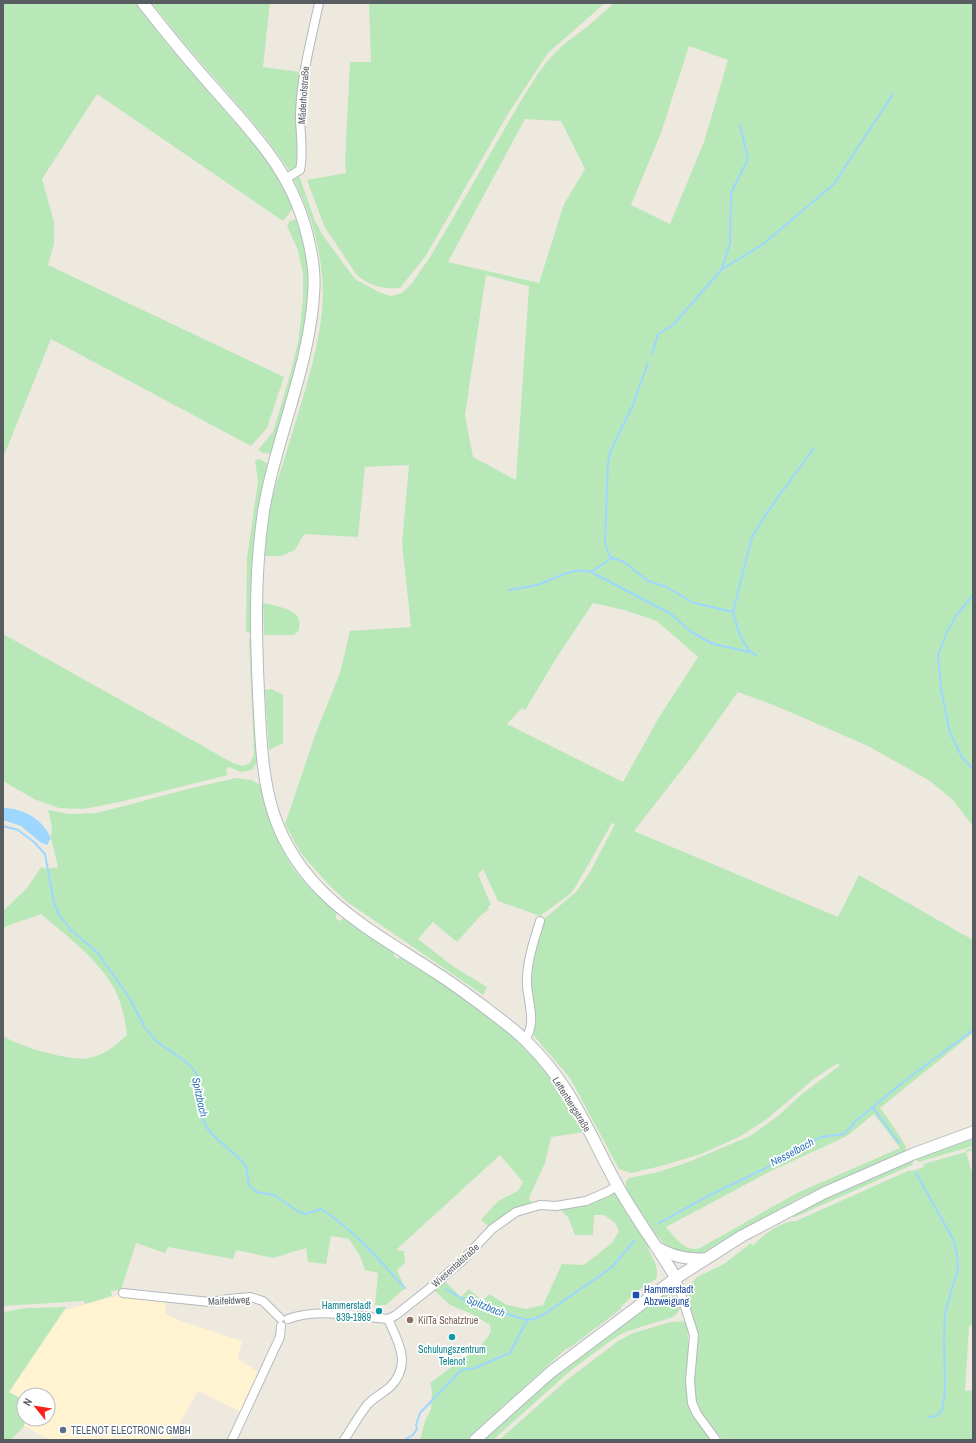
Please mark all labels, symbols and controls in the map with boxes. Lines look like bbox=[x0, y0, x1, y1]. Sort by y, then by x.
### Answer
street label: Mäderhofstraße bbox=[295, 65, 312, 124]
street label: Lettenbergstraße bbox=[550, 1074, 594, 1135]
water label: Spitzbach bbox=[189, 1076, 211, 1118]
water label: Nesselbach bbox=[768, 1135, 816, 1169]
street label: Wiesentalstraße bbox=[429, 1240, 482, 1290]
place label: Hammerstadt Abzweigung bbox=[643, 1283, 694, 1308]
marker: Hammerstadt Abzweigung bbox=[631, 1290, 641, 1300]
water label: Spitzbach bbox=[465, 1292, 507, 1320]
street label: Maifeldweg bbox=[208, 1293, 251, 1308]
place label: Hammerstadt 839-1989 bbox=[322, 1299, 372, 1324]
marker: Hammerstadt 839-1989 bbox=[374, 1306, 384, 1316]
place label: KiITa Schatztrue bbox=[418, 1314, 479, 1327]
marker: KiITa Schatztrue bbox=[405, 1315, 415, 1325]
marker: Schulungszentrum Telenot bbox=[447, 1332, 457, 1342]
place label: Schulungszentrum Telenot bbox=[418, 1343, 486, 1368]
north arrow bbox=[16, 1387, 56, 1427]
text: N bbox=[20, 1396, 35, 1408]
place label: TELENOT ELECTRONIC GMBH bbox=[71, 1424, 191, 1437]
marker: TELENOT ELECTRONIC GMBH bbox=[58, 1425, 68, 1435]

